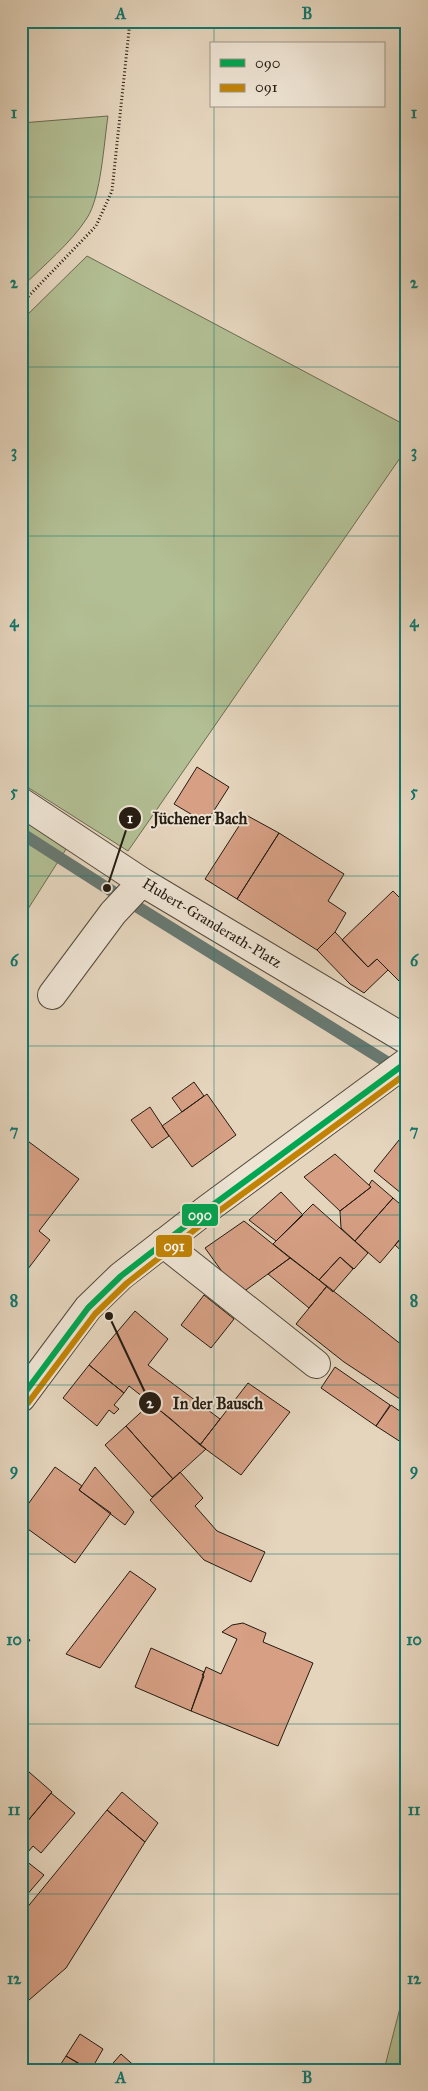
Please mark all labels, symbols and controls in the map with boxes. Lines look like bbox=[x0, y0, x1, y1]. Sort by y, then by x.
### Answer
text: A bbox=[115, 4, 127, 23]
text: B bbox=[302, 4, 312, 23]
legend bbox=[210, 42, 386, 108]
text: 090 bbox=[255, 54, 281, 72]
text: 091 bbox=[255, 78, 278, 96]
text: 1 bbox=[11, 103, 18, 122]
text: 1 bbox=[411, 103, 418, 122]
text: 2 bbox=[10, 273, 19, 292]
text: 2 bbox=[410, 273, 419, 292]
text: 3 bbox=[11, 442, 17, 462]
text: 3 bbox=[411, 442, 417, 462]
text: 4 bbox=[10, 612, 20, 632]
text: 4 bbox=[410, 612, 420, 632]
text: 5 bbox=[10, 782, 18, 801]
text: 5 bbox=[410, 782, 418, 801]
callout: Jüchener Bach bbox=[117, 802, 257, 833]
text: 1 bbox=[127, 809, 133, 827]
text: Jüchener Bach bbox=[151, 809, 247, 829]
street label: Hubert-Granderath-Platz bbox=[139, 874, 285, 972]
text: 6 bbox=[10, 951, 19, 970]
text: 6 bbox=[410, 951, 419, 970]
text: 7 bbox=[10, 1121, 19, 1140]
text: 7 bbox=[410, 1121, 419, 1140]
line badge: 090 bbox=[181, 1203, 219, 1227]
text: 090 bbox=[188, 1207, 212, 1225]
line badge: 091 bbox=[155, 1234, 193, 1258]
text: 091 bbox=[163, 1238, 185, 1256]
text: 8 bbox=[10, 1291, 18, 1310]
text: 8 bbox=[410, 1291, 418, 1310]
callout: In der Bausch bbox=[137, 1388, 273, 1419]
text: 2 bbox=[146, 1394, 154, 1412]
text: In der Bausch bbox=[173, 1394, 263, 1413]
text: 9 bbox=[10, 1460, 18, 1480]
text: 9 bbox=[410, 1460, 418, 1480]
text: 10 bbox=[6, 1630, 22, 1649]
text: 10 bbox=[406, 1630, 422, 1649]
text: 11 bbox=[8, 1800, 21, 1819]
text: 11 bbox=[408, 1800, 421, 1819]
text: 12 bbox=[7, 1969, 22, 1988]
text: 12 bbox=[407, 1969, 422, 1988]
text: A bbox=[115, 2068, 127, 2087]
text: B bbox=[302, 2068, 312, 2087]

